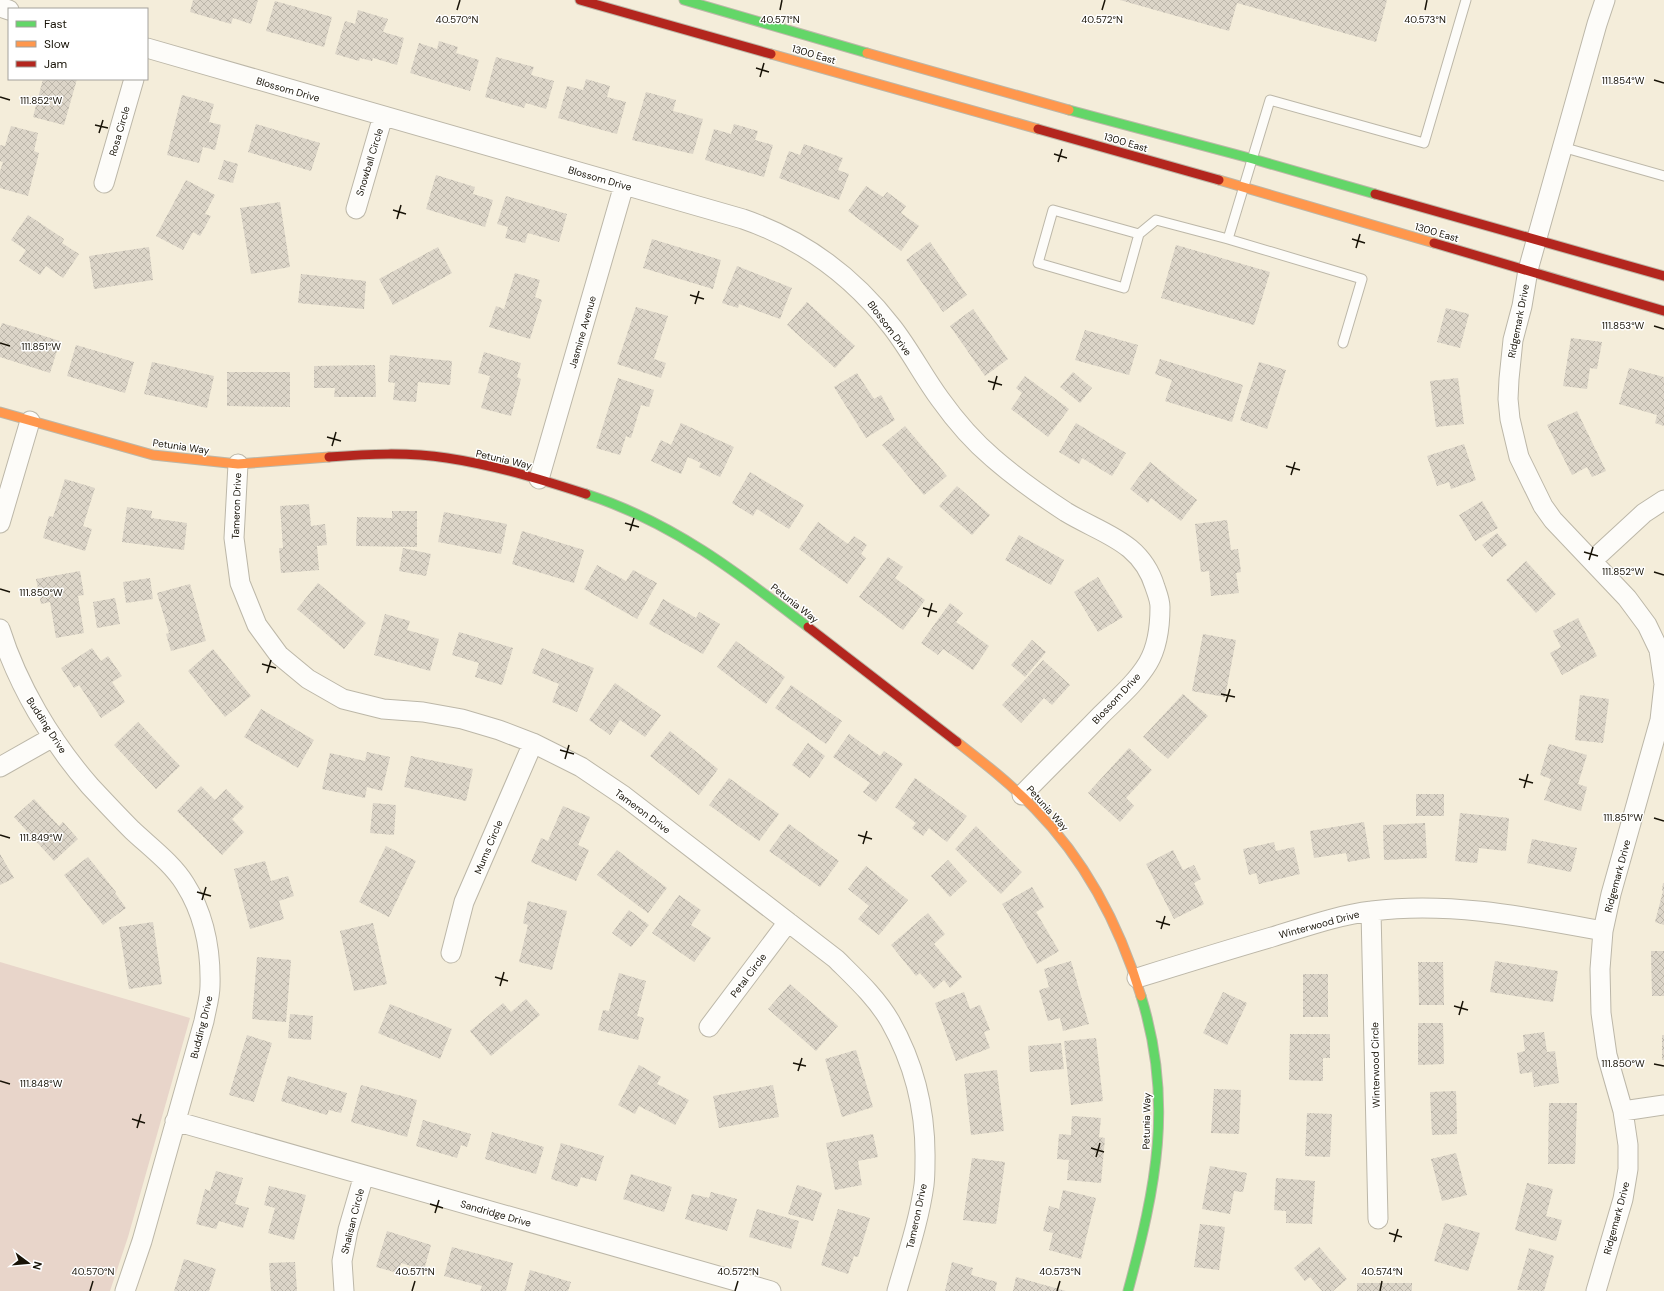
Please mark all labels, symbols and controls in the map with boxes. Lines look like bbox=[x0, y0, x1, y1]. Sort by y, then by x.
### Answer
legend bbox=[8, 8, 148, 80]
text: 40.570°N bbox=[436, 13, 478, 26]
text: 40.571°N bbox=[760, 13, 800, 26]
text: 40.572°N bbox=[1081, 13, 1123, 26]
text: 40.573°N bbox=[1404, 13, 1446, 26]
text: Fast bbox=[44, 16, 67, 32]
text: Slow bbox=[44, 36, 70, 52]
street label: 1300 East bbox=[790, 42, 837, 67]
text: Jam bbox=[44, 56, 67, 72]
street label: Blossom Drive bbox=[255, 74, 321, 105]
text: 111.854°W bbox=[1602, 74, 1645, 87]
text: 111.852°W bbox=[20, 94, 62, 107]
street label: Rosa Circle bbox=[106, 104, 133, 158]
street label: Snowball Circle bbox=[353, 126, 386, 198]
street label: 1300 East bbox=[1102, 130, 1149, 155]
street label: Blossom Drive bbox=[567, 163, 633, 194]
street label: 1300 East bbox=[1413, 220, 1460, 245]
street label: Ridgemark Drive bbox=[1505, 283, 1532, 359]
street label: Jasmine Avenue bbox=[566, 294, 599, 370]
street label: Blossom Drive bbox=[865, 298, 915, 359]
text: 111.853°W bbox=[1602, 319, 1645, 332]
text: 111.851°W bbox=[21, 340, 61, 353]
street label: Petunia Way bbox=[152, 436, 210, 457]
street label: Petunia Way bbox=[475, 447, 534, 472]
street label: Tameron Drive bbox=[229, 472, 244, 539]
text: 111.852°W bbox=[1602, 565, 1644, 578]
street label: Petunia Way bbox=[768, 581, 821, 626]
text: 111.850°W bbox=[19, 586, 63, 599]
street label: Blossom Drive bbox=[1089, 670, 1144, 727]
street label: Budding Drive bbox=[24, 695, 70, 756]
street label: Petunia Way bbox=[1024, 783, 1072, 834]
street label: Tameron Drive bbox=[612, 786, 673, 837]
text: 111.851°W bbox=[1603, 811, 1643, 824]
street label: Mums Circle bbox=[471, 818, 506, 876]
text: 111.849°W bbox=[20, 831, 63, 844]
street label: Ridgemark Drive bbox=[1601, 838, 1634, 914]
street label: Winterwood Drive bbox=[1277, 907, 1361, 941]
street label: Petal Circle bbox=[728, 950, 769, 1000]
street label: Budding Drive bbox=[187, 994, 216, 1060]
street label: Winterwood Circle bbox=[1368, 1022, 1383, 1108]
text: 111.850°W bbox=[1601, 1057, 1645, 1070]
text: 111.848°W bbox=[20, 1077, 63, 1090]
street label: Petunia Way bbox=[1140, 1092, 1154, 1150]
street label: Ridgemark Drive bbox=[1600, 1180, 1633, 1256]
street label: Tameron Drive bbox=[903, 1182, 930, 1250]
street label: Shalisan Circle bbox=[338, 1187, 367, 1255]
street label: Sandridge Drive bbox=[459, 1197, 533, 1230]
north arrow bbox=[8, 1243, 48, 1283]
text: N bbox=[30, 1260, 45, 1272]
text: 40.570°N bbox=[72, 1265, 114, 1278]
text: 40.571°N bbox=[395, 1265, 435, 1278]
text: 40.572°N bbox=[717, 1265, 759, 1278]
text: 40.573°N bbox=[1039, 1265, 1081, 1278]
text: 40.574°N bbox=[1361, 1265, 1403, 1278]

